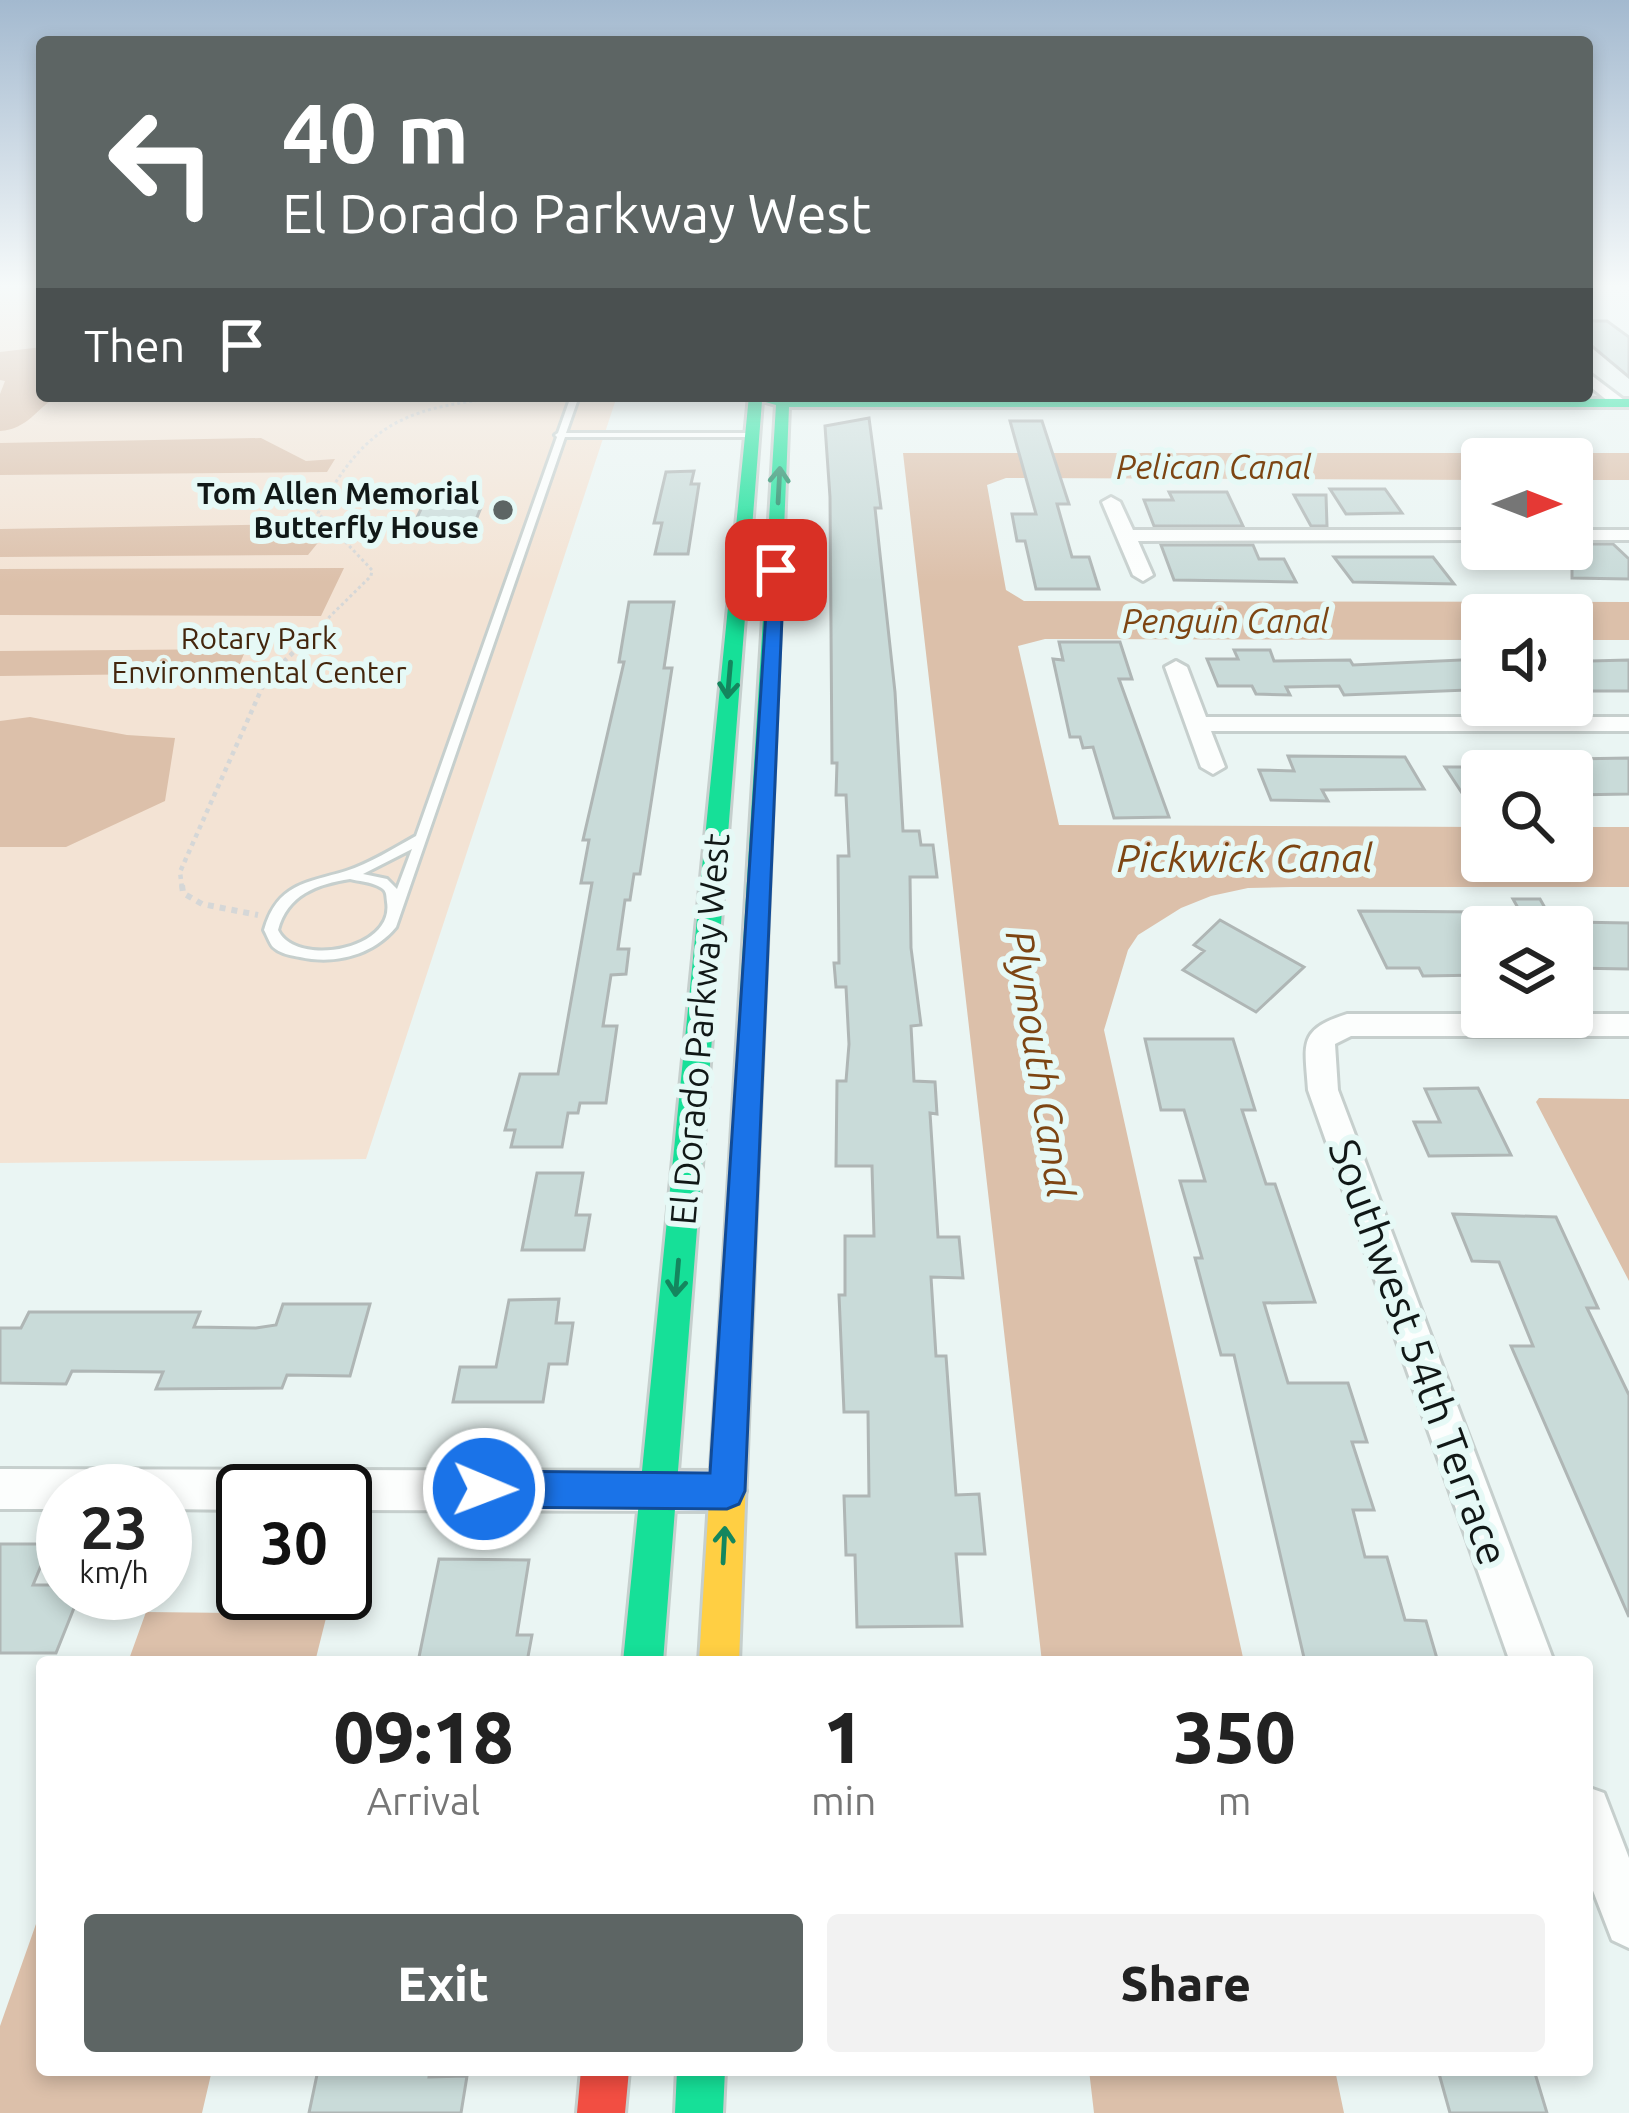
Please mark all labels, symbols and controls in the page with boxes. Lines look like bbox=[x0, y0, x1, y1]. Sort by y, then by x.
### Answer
icon: left bbox=[84, 84, 240, 240]
text: 40 m bbox=[282, 85, 469, 179]
text: El Dorado Parkway West bbox=[282, 183, 871, 243]
icon: arrive bbox=[209, 312, 275, 378]
text: Then bbox=[84, 320, 185, 371]
north arrow bbox=[1461, 438, 1593, 570]
map controls bbox=[1461, 438, 1593, 1038]
water label: Pelican Canal bbox=[1116, 448, 1312, 485]
one-way arrow bbox=[768, 466, 791, 505]
place label: Tom Allen Memorial Butterfly House bbox=[197, 476, 479, 544]
marker: Tom Allen Memorial Butterfly House bbox=[490, 497, 516, 523]
pin bbox=[725, 519, 827, 621]
icon: arrive bbox=[743, 537, 809, 603]
button: sound bbox=[1461, 594, 1593, 726]
water label: Penguin Canal bbox=[1122, 602, 1330, 639]
park label: Rotary Park Environmental Center bbox=[111, 621, 407, 689]
one-way arrow bbox=[718, 660, 741, 699]
button: search bbox=[1461, 750, 1593, 882]
street label: El Dorado Parkway West bbox=[661, 832, 737, 1226]
water label: Pickwick Canal bbox=[1117, 836, 1373, 879]
button: layers bbox=[1461, 906, 1593, 1038]
water label: Plymouth Canal bbox=[999, 927, 1083, 1201]
street label: Southwest 54th Terrace bbox=[1320, 1133, 1518, 1571]
one-way arrow bbox=[665, 1257, 688, 1296]
position arrow bbox=[421, 1426, 547, 1552]
speed limit sign: 30 bbox=[216, 1464, 372, 1620]
text: 23 bbox=[80, 1493, 148, 1560]
one-way arrow bbox=[713, 1526, 736, 1565]
text: km/h bbox=[79, 1555, 149, 1589]
text: 09:18 bbox=[333, 1696, 514, 1777]
text: 1 bbox=[823, 1696, 864, 1777]
text: 350 bbox=[1174, 1696, 1296, 1777]
text: Arrival bbox=[367, 1779, 480, 1822]
text: min bbox=[811, 1779, 876, 1822]
text: m bbox=[1218, 1779, 1251, 1822]
button: Exit bbox=[84, 1914, 803, 2052]
button: Share bbox=[827, 1914, 1545, 2052]

